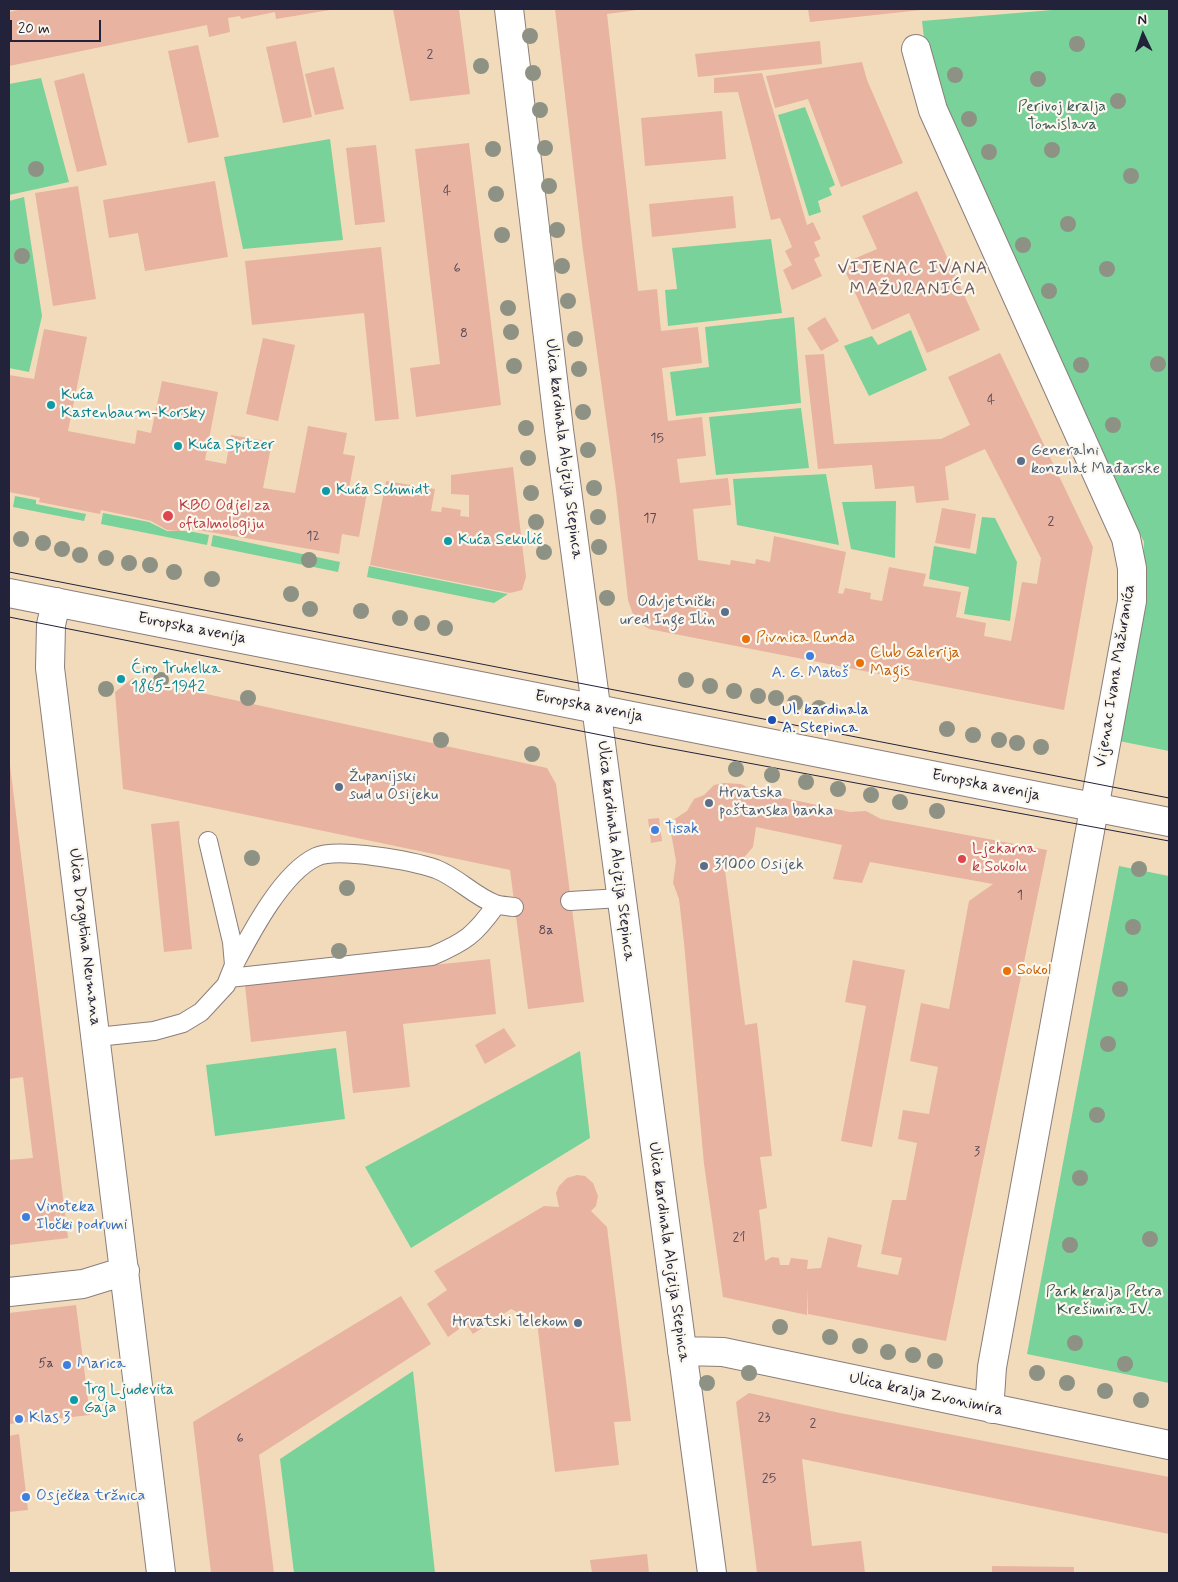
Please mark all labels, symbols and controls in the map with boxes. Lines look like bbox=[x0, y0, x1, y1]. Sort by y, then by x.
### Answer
scale bar bbox=[12, 10, 104, 42]
north arrow bbox=[1118, 10, 1168, 60]
text: N bbox=[1137, 11, 1147, 29]
text: 20 m bbox=[18, 19, 50, 39]
house number: 2 bbox=[427, 47, 433, 63]
park label: Perivoj kralja Tomislava bbox=[1018, 98, 1106, 136]
house number: 4 bbox=[443, 184, 451, 200]
district label: VIJENAC IVANA MAŽURANIĆA bbox=[836, 258, 990, 300]
house number: 6 bbox=[453, 261, 461, 277]
house number: 8 bbox=[460, 326, 468, 342]
street label: Ulica kardinala Alojzija Stepinca bbox=[540, 338, 586, 560]
place label: Kuća Kastenbaum-Korsky bbox=[61, 386, 206, 424]
house number: 4 bbox=[987, 393, 995, 409]
marker: Kuća Kastenbaum-Korsky bbox=[45, 399, 57, 411]
house number: 15 bbox=[650, 431, 664, 447]
place label: Kuća Spitzer bbox=[188, 436, 274, 456]
marker: Kuća Spitzer bbox=[172, 440, 184, 452]
place label: Generalni konzulat Mađarske bbox=[1031, 442, 1160, 480]
marker: Generalni konzulat Mađarske bbox=[1015, 455, 1027, 467]
place label: Kuća Schmidt bbox=[336, 481, 430, 501]
marker: Kuća Schmidt bbox=[320, 485, 332, 497]
place label: KBO Odjel za oftalmologiju bbox=[179, 497, 270, 535]
marker: KBO Odjel za oftalmologiju bbox=[161, 509, 175, 523]
house number: 17 bbox=[643, 511, 657, 527]
house number: 2 bbox=[1048, 514, 1054, 530]
house number: 12 bbox=[306, 529, 320, 545]
place label: Kuća Sekulić bbox=[458, 531, 543, 551]
marker: Kuća Sekulić bbox=[442, 535, 454, 547]
street label: Vijenac Ivana Mažuranića bbox=[1092, 583, 1140, 769]
place label: Odvjetnički ured Inge Ilin bbox=[620, 593, 715, 631]
marker: Odvjetnički ured Inge Ilin bbox=[719, 606, 731, 618]
street label: Europska avenija bbox=[136, 609, 248, 649]
place label: Pivnica Runda bbox=[756, 629, 855, 649]
marker: Pivnica Runda bbox=[740, 633, 752, 645]
place label: Club Galerija Magis bbox=[870, 644, 960, 682]
marker: A. G. Matoš bbox=[804, 650, 816, 662]
marker: Club Galerija Magis bbox=[854, 657, 866, 669]
place label: Ćiro Truhelka 1865-1942 bbox=[131, 660, 221, 698]
place label: A. G. Matoš bbox=[772, 664, 848, 684]
marker: Ćiro Truhelka 1865-1942 bbox=[115, 673, 127, 685]
street label: Europska avenija bbox=[533, 687, 645, 727]
place label: Ul. kardinala A. Stepinca bbox=[782, 701, 869, 739]
marker: Ul. kardinala A. Stepinca bbox=[766, 714, 778, 726]
street label: Ulica kardinala Alojzija Stepinca bbox=[592, 740, 638, 962]
street label: Europska avenija bbox=[930, 766, 1042, 806]
place label: Županijski sud u Osijeku bbox=[349, 768, 438, 806]
marker: Županijski sud u Osijeku bbox=[333, 781, 345, 793]
place label: Hrvatska poštanska banka bbox=[719, 784, 833, 822]
marker: Hrvatska poštanska banka bbox=[703, 797, 715, 809]
place label: Tisak bbox=[665, 820, 699, 840]
marker: Tisak bbox=[649, 824, 661, 836]
place label: Ljekarna k Sokolu bbox=[972, 840, 1036, 878]
street label: Ulica Dragutina Neumana bbox=[64, 847, 104, 1027]
marker: Ljekarna k Sokolu bbox=[956, 853, 968, 865]
place label: 31000 Osijek bbox=[714, 856, 804, 876]
marker: 31000 Osijek bbox=[698, 860, 710, 872]
house number: 1 bbox=[1017, 888, 1023, 904]
house number: 8a bbox=[538, 923, 554, 939]
place label: Sokol bbox=[1017, 961, 1051, 981]
marker: Sokol bbox=[1001, 965, 1013, 977]
street label: Ulica kardinala Alojzija Stepinca bbox=[643, 1141, 693, 1363]
house number: 3 bbox=[974, 1144, 980, 1160]
place label: Vinoteka Iločki podrumi bbox=[36, 1198, 127, 1236]
marker: Vinoteka Iločki podrumi bbox=[20, 1211, 32, 1223]
house number: 21 bbox=[733, 1230, 745, 1246]
park label: Park kralja Petra Krešimira IV. bbox=[1046, 1283, 1162, 1321]
place label: Hrvatski Telekom bbox=[452, 1313, 568, 1333]
marker: Hrvatski Telekom bbox=[572, 1317, 584, 1329]
place label: Marica bbox=[77, 1355, 126, 1375]
house number: 5a bbox=[38, 1356, 54, 1372]
marker: Marica bbox=[61, 1359, 73, 1371]
street label: Ulica kralja Zvonimira bbox=[847, 1369, 1005, 1421]
place label: Trg Ljudevita Gaja bbox=[84, 1381, 174, 1419]
marker: Trg Ljudevita Gaja bbox=[68, 1394, 80, 1406]
place label: Klas 3 bbox=[29, 1409, 70, 1429]
house number: 23 bbox=[758, 1410, 770, 1426]
marker: Klas 3 bbox=[13, 1413, 25, 1425]
house number: 2 bbox=[810, 1416, 816, 1432]
house number: 6 bbox=[236, 1431, 244, 1447]
house number: 25 bbox=[762, 1471, 776, 1487]
place label: Osječka tržnica bbox=[36, 1487, 145, 1507]
marker: Osječka tržnica bbox=[20, 1491, 32, 1503]

